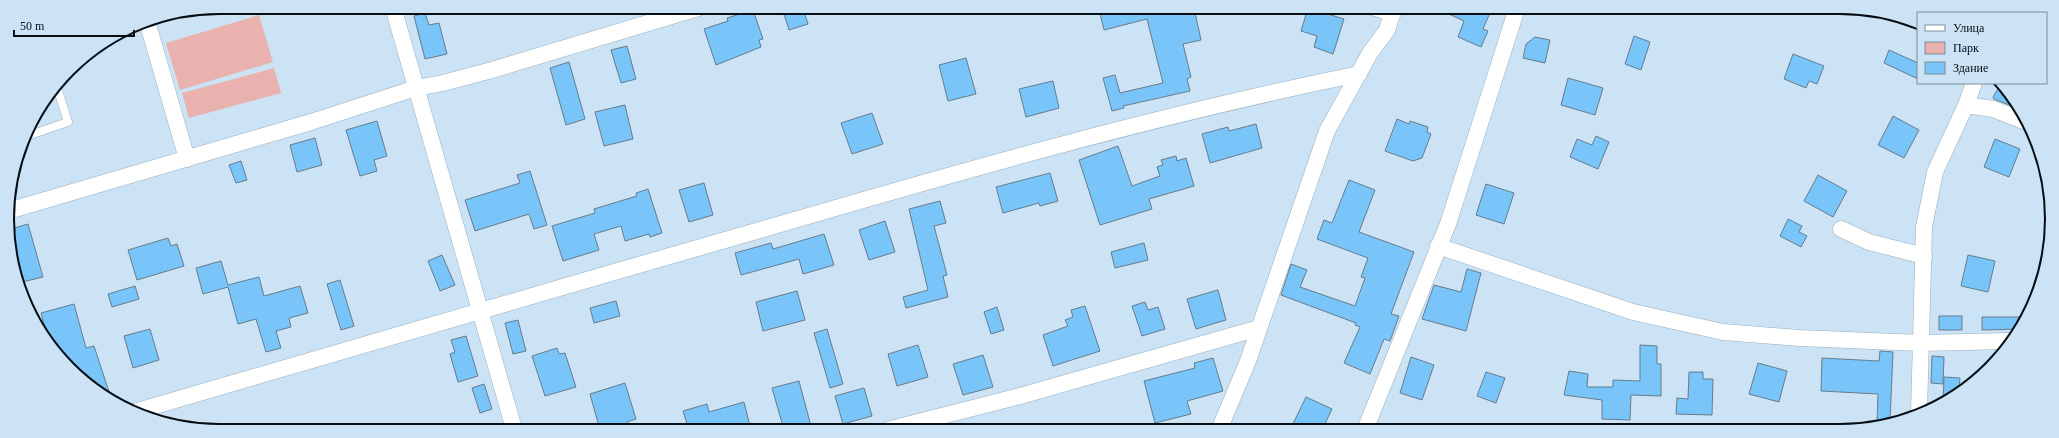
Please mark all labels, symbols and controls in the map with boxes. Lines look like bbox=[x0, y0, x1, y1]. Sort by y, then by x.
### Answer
scale bar bbox=[14, 12, 134, 38]
legend bbox=[1917, 12, 2047, 84]
text: 50 m bbox=[20, 19, 45, 33]
text: Улица bbox=[1953, 21, 1985, 35]
text: Парк bbox=[1953, 41, 1979, 55]
text: Здание bbox=[1953, 61, 1988, 75]

